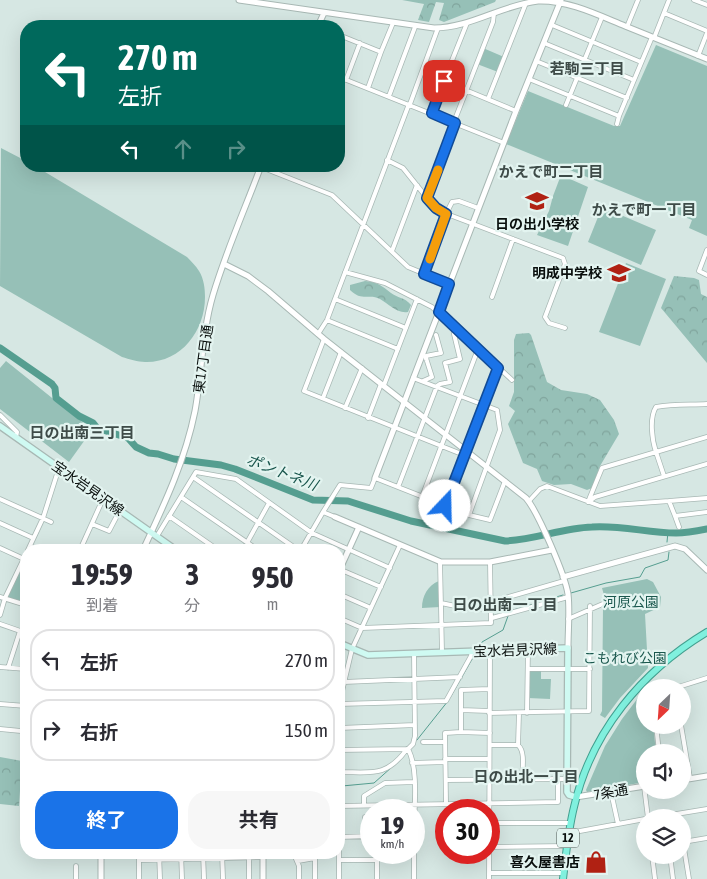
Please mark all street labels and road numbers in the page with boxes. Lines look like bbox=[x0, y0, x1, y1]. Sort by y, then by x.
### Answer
street label: 東17丁目通 bbox=[190, 324, 216, 394]
street label: 宝水岩見沢線 bbox=[49, 457, 127, 519]
street label: 宝水岩見沢線 bbox=[473, 641, 557, 659]
street label: 7条通 bbox=[593, 781, 629, 803]
road number: 12 bbox=[557, 828, 579, 848]

